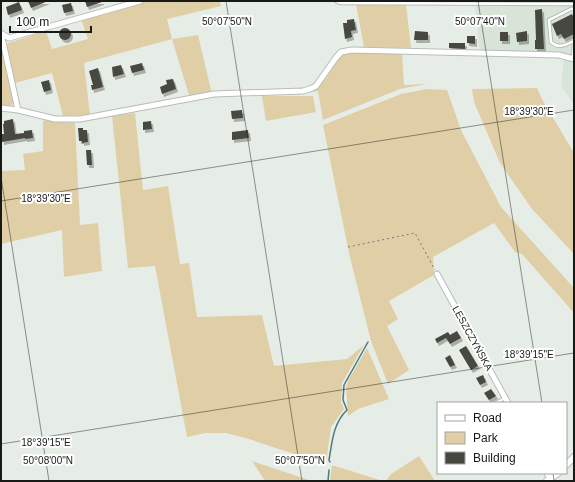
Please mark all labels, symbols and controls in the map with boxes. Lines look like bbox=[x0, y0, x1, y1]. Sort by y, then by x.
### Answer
scale bar bbox=[10, 8, 91, 34]
text: 100 m bbox=[16, 15, 49, 29]
text: 50°07'50"N bbox=[202, 16, 252, 27]
text: 50°07'40"N bbox=[455, 16, 505, 27]
text: 18°39'30"E bbox=[504, 106, 554, 117]
text: 18°39'30"E bbox=[21, 193, 71, 204]
street label: LESZCZYŃSKA bbox=[450, 303, 496, 373]
text: 18°39'15"E bbox=[504, 349, 554, 360]
legend bbox=[437, 402, 567, 474]
text: Road bbox=[473, 411, 502, 425]
text: Park bbox=[473, 431, 499, 445]
text: 18°39'15"E bbox=[21, 437, 71, 448]
text: Building bbox=[473, 451, 516, 465]
text: 50°08'00"N bbox=[23, 455, 73, 466]
text: 50°07'50"N bbox=[275, 455, 325, 466]

